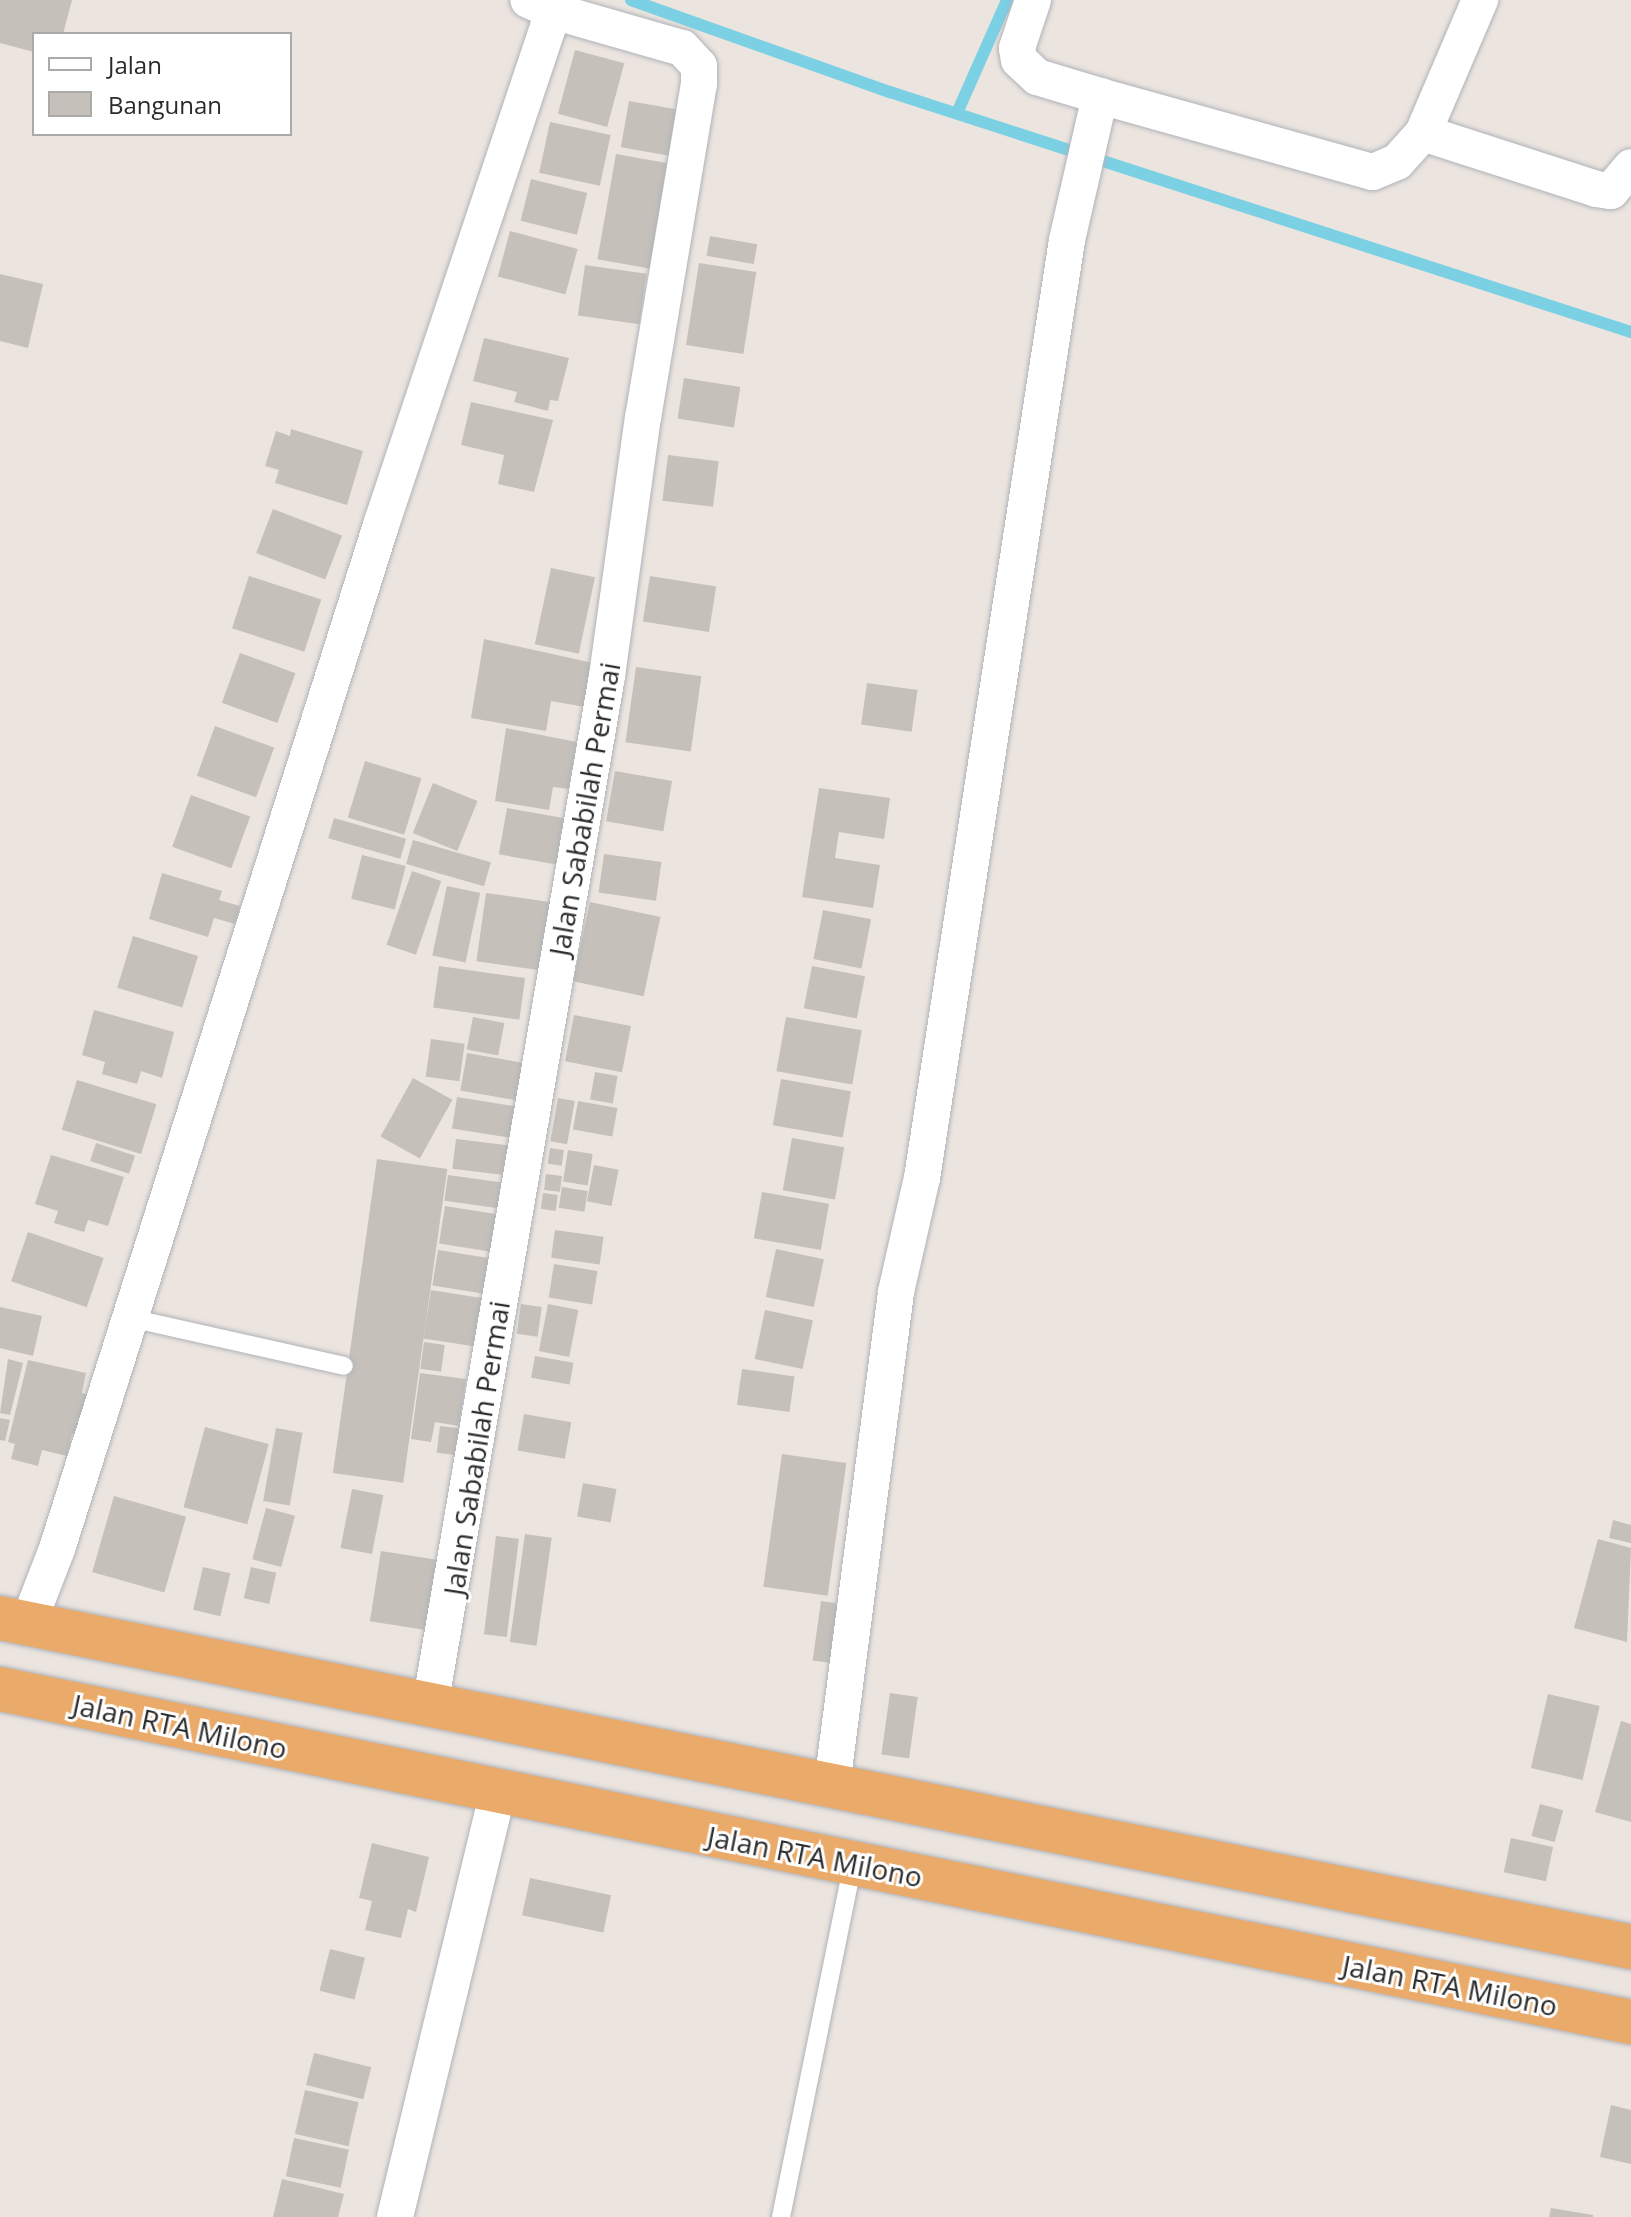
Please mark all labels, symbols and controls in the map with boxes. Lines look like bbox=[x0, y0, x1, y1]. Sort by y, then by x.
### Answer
legend bbox=[32, 32, 292, 136]
text: Jalan bbox=[108, 48, 162, 81]
text: Bangunan bbox=[108, 88, 222, 121]
street label: Jalan Sababilah Permai bbox=[542, 660, 626, 958]
street label: Jalan Sababilah Permai bbox=[436, 1298, 516, 1598]
street label: Jalan RTA Milono bbox=[70, 1687, 290, 1765]
street label: Jalan RTA Milono bbox=[705, 1819, 925, 1893]
street label: Jalan RTA Milono bbox=[1340, 1948, 1560, 2022]

